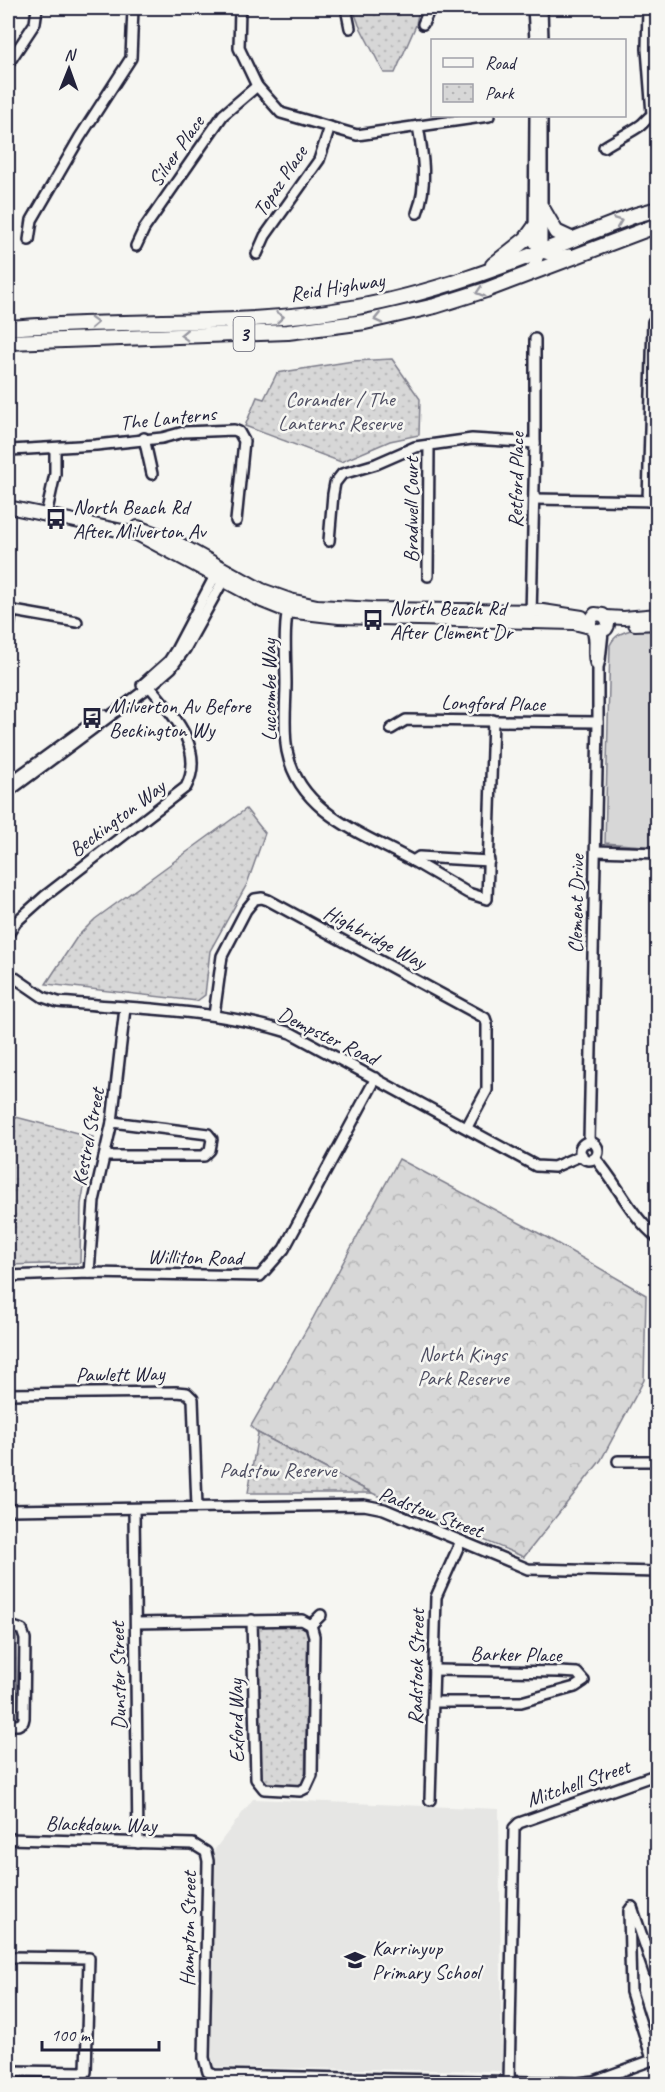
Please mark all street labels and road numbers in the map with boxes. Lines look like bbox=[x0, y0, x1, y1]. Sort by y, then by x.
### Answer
street label: Silver Place bbox=[142, 109, 211, 192]
street label: Topaz Place bbox=[247, 139, 314, 221]
street label: Reid Highway bbox=[288, 266, 388, 307]
road number: 3 bbox=[234, 317, 254, 351]
street label: The Lanterns bbox=[119, 400, 219, 436]
street label: Retford Place bbox=[502, 430, 530, 528]
street label: Bradwell Court bbox=[398, 455, 424, 563]
street label: Luccombe Way bbox=[256, 637, 282, 741]
street label: Longford Place bbox=[441, 689, 547, 717]
street label: Beckington Way bbox=[64, 772, 172, 863]
street label: Clement Drive bbox=[562, 852, 590, 954]
street label: Highbridge Way bbox=[319, 899, 432, 976]
street label: Dempster Road bbox=[274, 1001, 385, 1073]
street label: Kestrel Street bbox=[66, 1084, 111, 1188]
street label: Williton Road bbox=[147, 1243, 246, 1271]
street label: Pawlett Way bbox=[75, 1360, 167, 1388]
street label: Padstow Street bbox=[375, 1480, 489, 1544]
street label: Radstock Street bbox=[402, 1607, 430, 1725]
street label: Dunster Street bbox=[104, 1620, 132, 1730]
street label: Barker Place bbox=[470, 1640, 564, 1668]
street label: Exford Way bbox=[222, 1677, 250, 1763]
street label: Mitchell Street bbox=[523, 1753, 635, 1813]
street label: Blackdown Way bbox=[45, 1810, 158, 1838]
street label: Hampton Street bbox=[174, 1869, 202, 1987]

